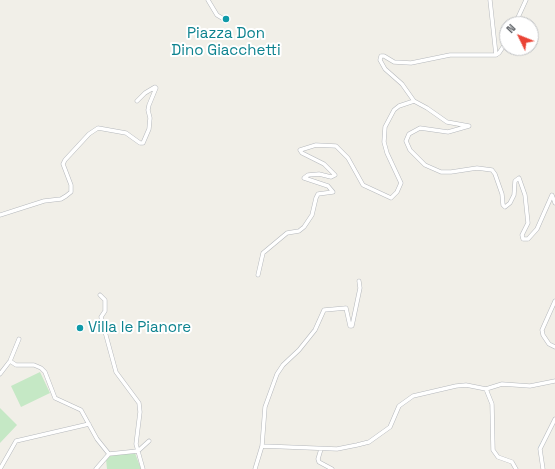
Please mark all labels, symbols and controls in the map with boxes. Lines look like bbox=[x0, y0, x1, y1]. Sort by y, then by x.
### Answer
marker: Piazza Don Dino Giacchetti bbox=[221, 14, 231, 24]
north arrow bbox=[499, 16, 539, 56]
text: N bbox=[503, 21, 519, 36]
place label: Piazza Don Dino Giacchetti bbox=[171, 25, 281, 60]
place label: Villa le Pianore bbox=[88, 319, 191, 337]
marker: Villa le Pianore bbox=[75, 323, 85, 333]

